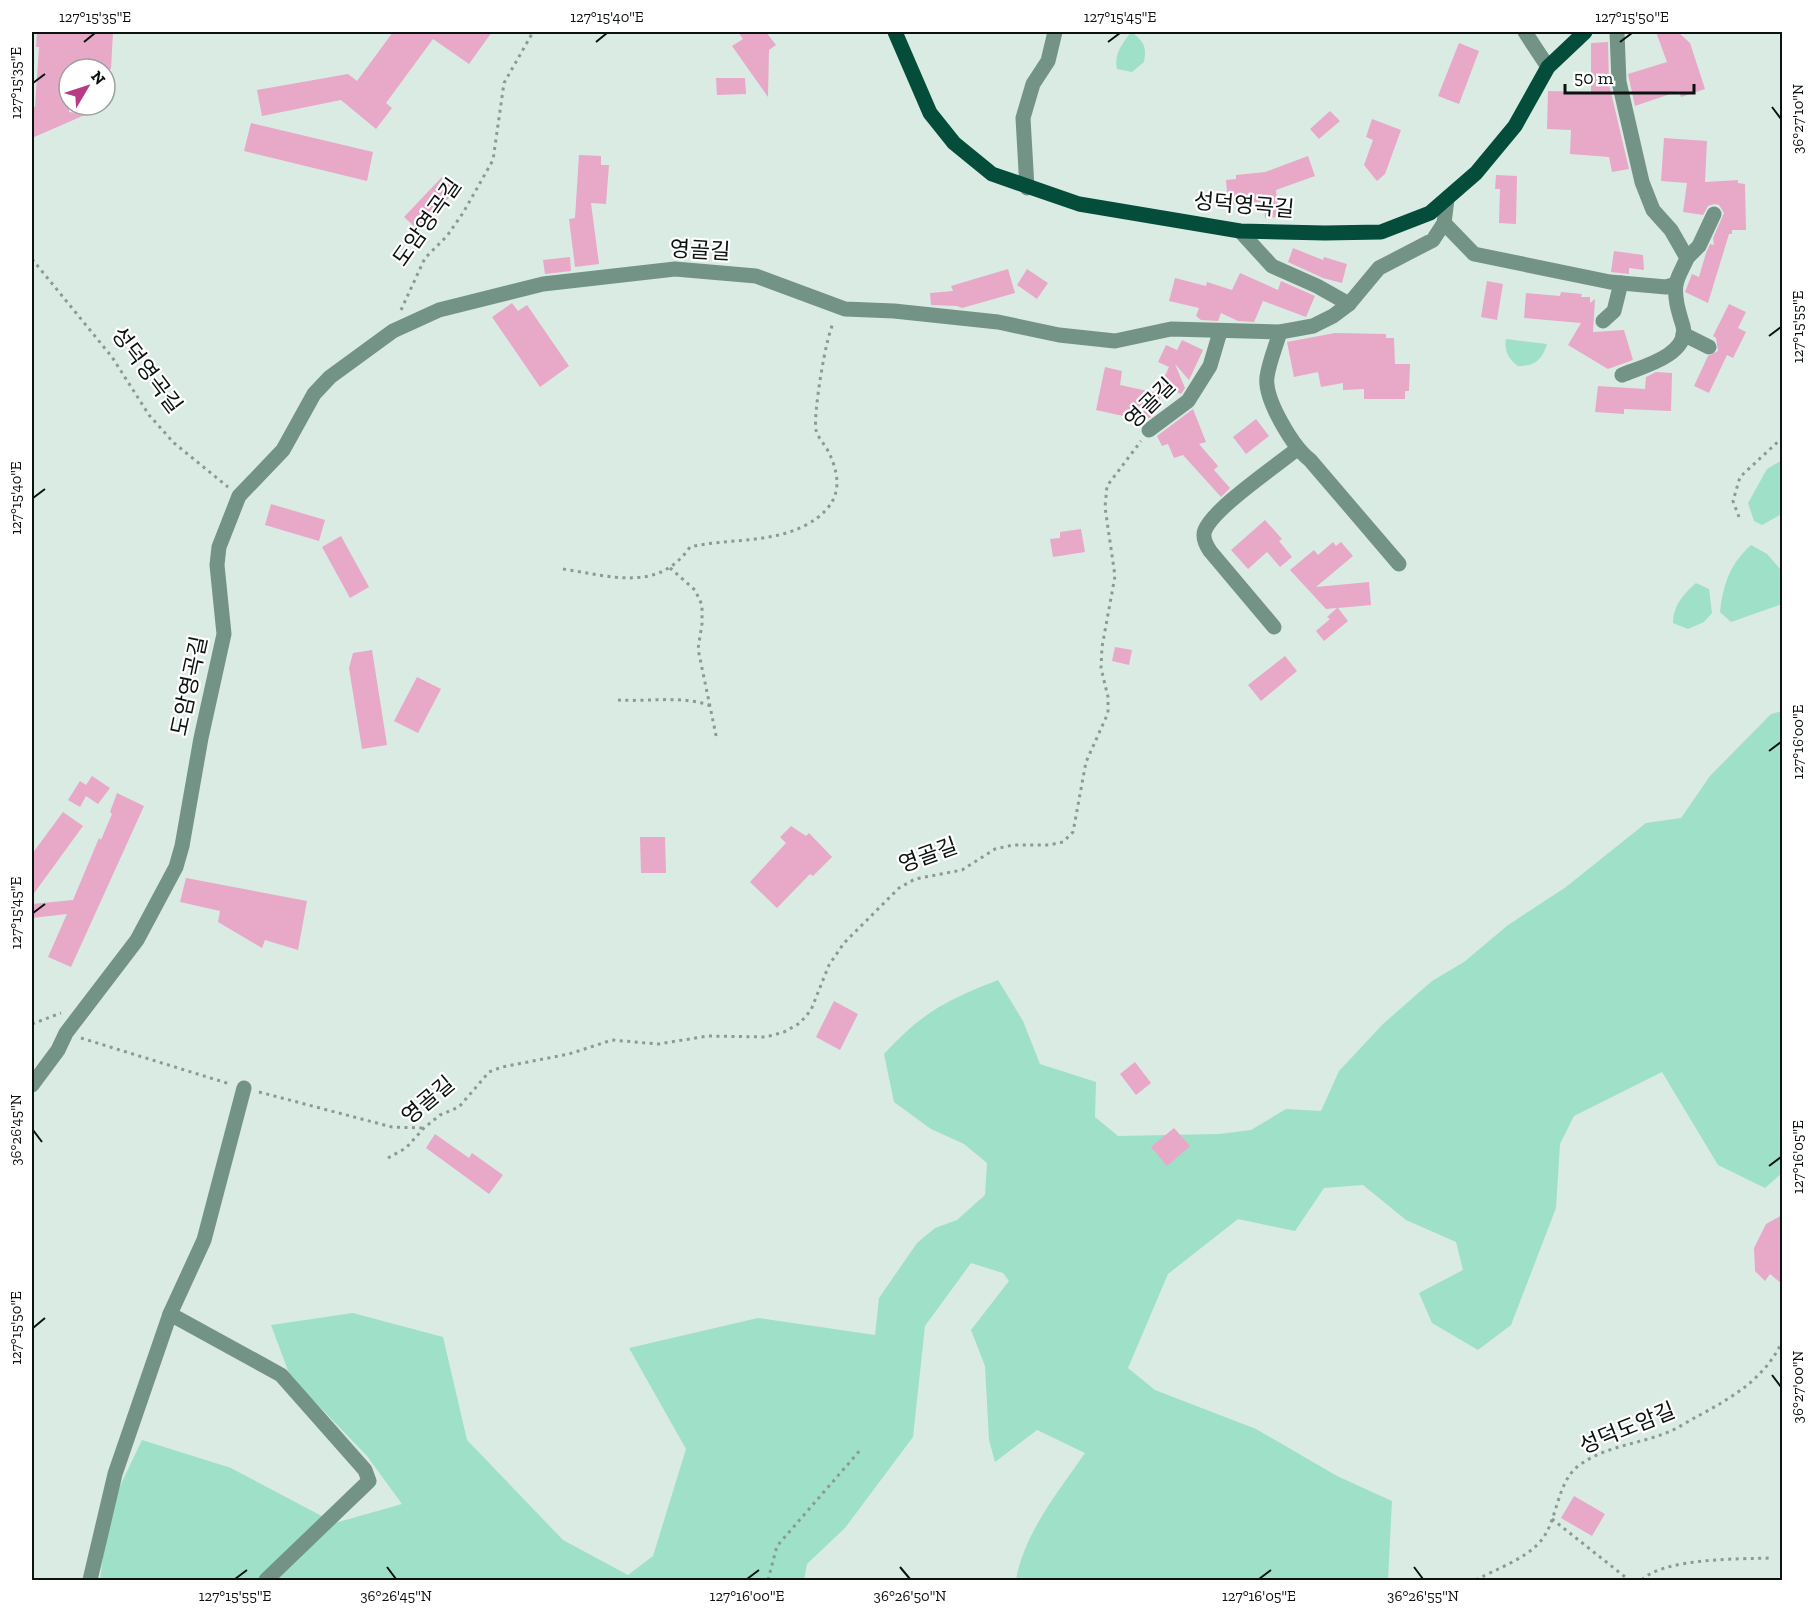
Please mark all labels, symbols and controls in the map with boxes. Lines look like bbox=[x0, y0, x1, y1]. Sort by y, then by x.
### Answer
text: 127°15'35"E bbox=[59, 8, 131, 26]
text: 127°15'40"E bbox=[570, 8, 644, 26]
text: 127°15'45"E bbox=[1084, 8, 1156, 26]
text: 127°15'50"E bbox=[1595, 8, 1669, 26]
text: 127°15'35"E bbox=[7, 47, 25, 119]
north arrow bbox=[57, 57, 117, 117]
scale bar bbox=[1565, 57, 1694, 95]
text: N bbox=[87, 67, 109, 89]
text: 50 m bbox=[1574, 67, 1614, 89]
text: 36°27'10"N bbox=[1789, 84, 1807, 154]
street label: 도암영곡길 bbox=[387, 173, 467, 271]
street label: 성덕영곡길 bbox=[1192, 187, 1296, 223]
street label: 영골길 bbox=[669, 235, 731, 265]
text: 127°15'55"E bbox=[1789, 291, 1807, 363]
street label: 성덕영곡길 bbox=[106, 321, 188, 419]
street label: 영골길 bbox=[1119, 372, 1181, 434]
text: 127°15'40"E bbox=[7, 461, 25, 535]
street label: 도암영곡길 bbox=[165, 634, 213, 738]
text: 127°16'00"E bbox=[1789, 704, 1807, 779]
street label: 영골길 bbox=[895, 832, 961, 878]
text: 127°15'45"E bbox=[7, 877, 25, 949]
street label: 영골길 bbox=[396, 1070, 460, 1130]
text: 36°26'45"N bbox=[7, 1094, 25, 1166]
text: 127°16'05"E bbox=[1789, 1120, 1807, 1194]
text: 127°15'50"E bbox=[7, 1291, 25, 1365]
text: 36°27'00"N bbox=[1789, 1351, 1807, 1423]
street label: 성덕도암길 bbox=[1575, 1397, 1679, 1459]
text: 127°15'55"E bbox=[199, 1587, 271, 1605]
text: 36°26'45"N bbox=[360, 1587, 432, 1605]
text: 127°16'00"E bbox=[710, 1587, 785, 1605]
text: 36°26'50"N bbox=[874, 1587, 946, 1605]
text: 127°16'05"E bbox=[1222, 1587, 1296, 1605]
text: 36°26'55"N bbox=[1387, 1587, 1459, 1605]

